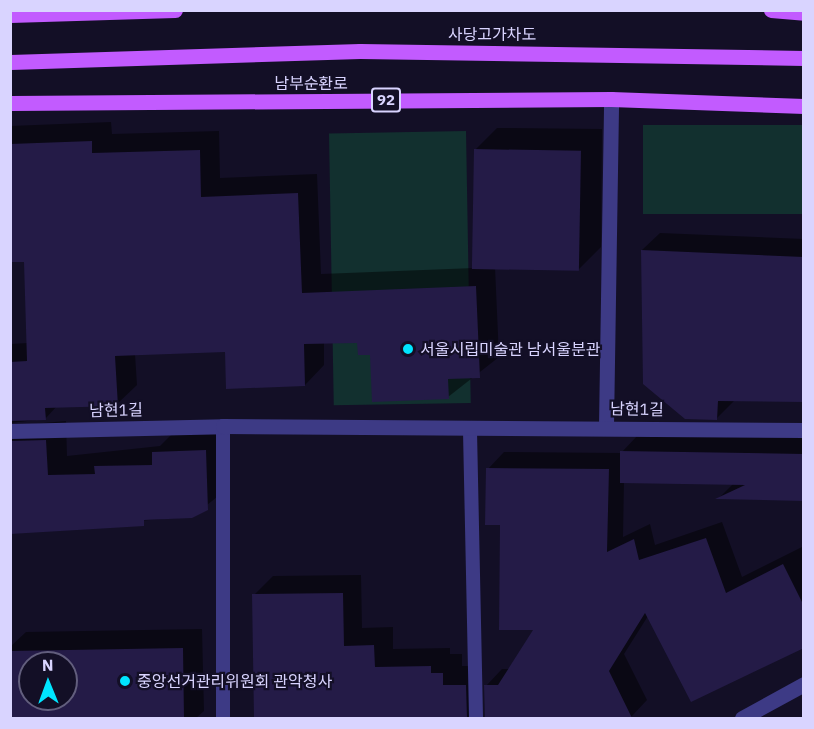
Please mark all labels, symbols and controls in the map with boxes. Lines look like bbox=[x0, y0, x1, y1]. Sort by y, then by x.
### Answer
street label: 사당고가차도 bbox=[448, 24, 536, 44]
street label: 남부순환로 bbox=[274, 73, 348, 93]
road number: 92 bbox=[371, 88, 401, 112]
place label: 서울시립미술관 남서울분관 bbox=[420, 339, 600, 359]
marker: 서울시립미술관 남서울분관 bbox=[401, 342, 415, 356]
street label: 남현1길 bbox=[610, 399, 664, 419]
street label: 남현1길 bbox=[89, 400, 143, 420]
north arrow bbox=[18, 651, 78, 711]
text: N bbox=[42, 655, 54, 675]
place label: 중앙선거관리위원회 관악청사 bbox=[137, 671, 332, 691]
marker: 중앙선거관리위원회 관악청사 bbox=[118, 674, 132, 688]

